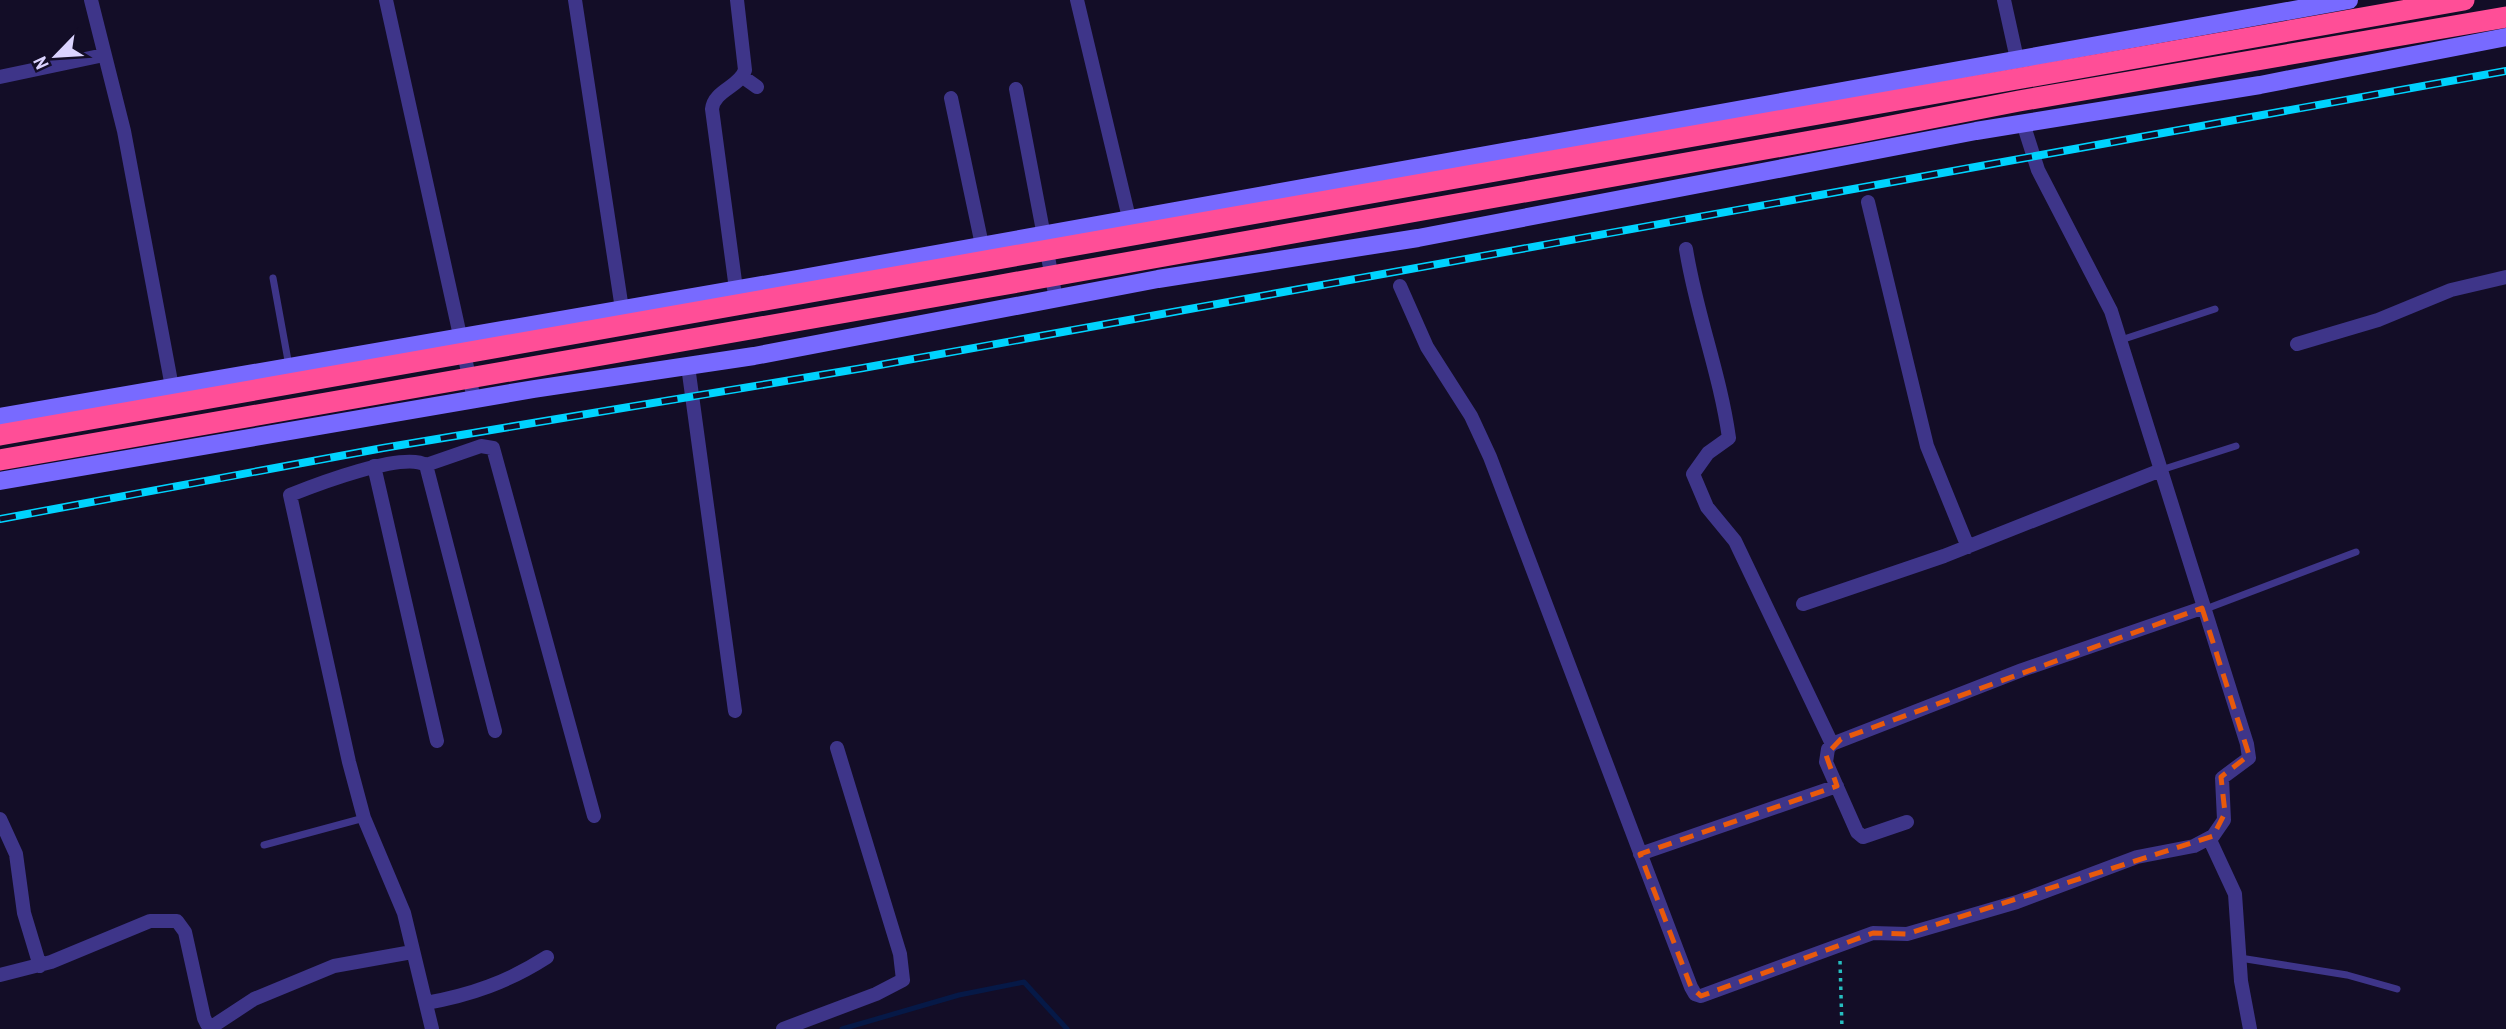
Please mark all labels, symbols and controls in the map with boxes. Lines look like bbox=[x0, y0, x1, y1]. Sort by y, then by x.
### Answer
north arrow bbox=[21, 21, 91, 91]
text: N bbox=[26, 53, 55, 74]

